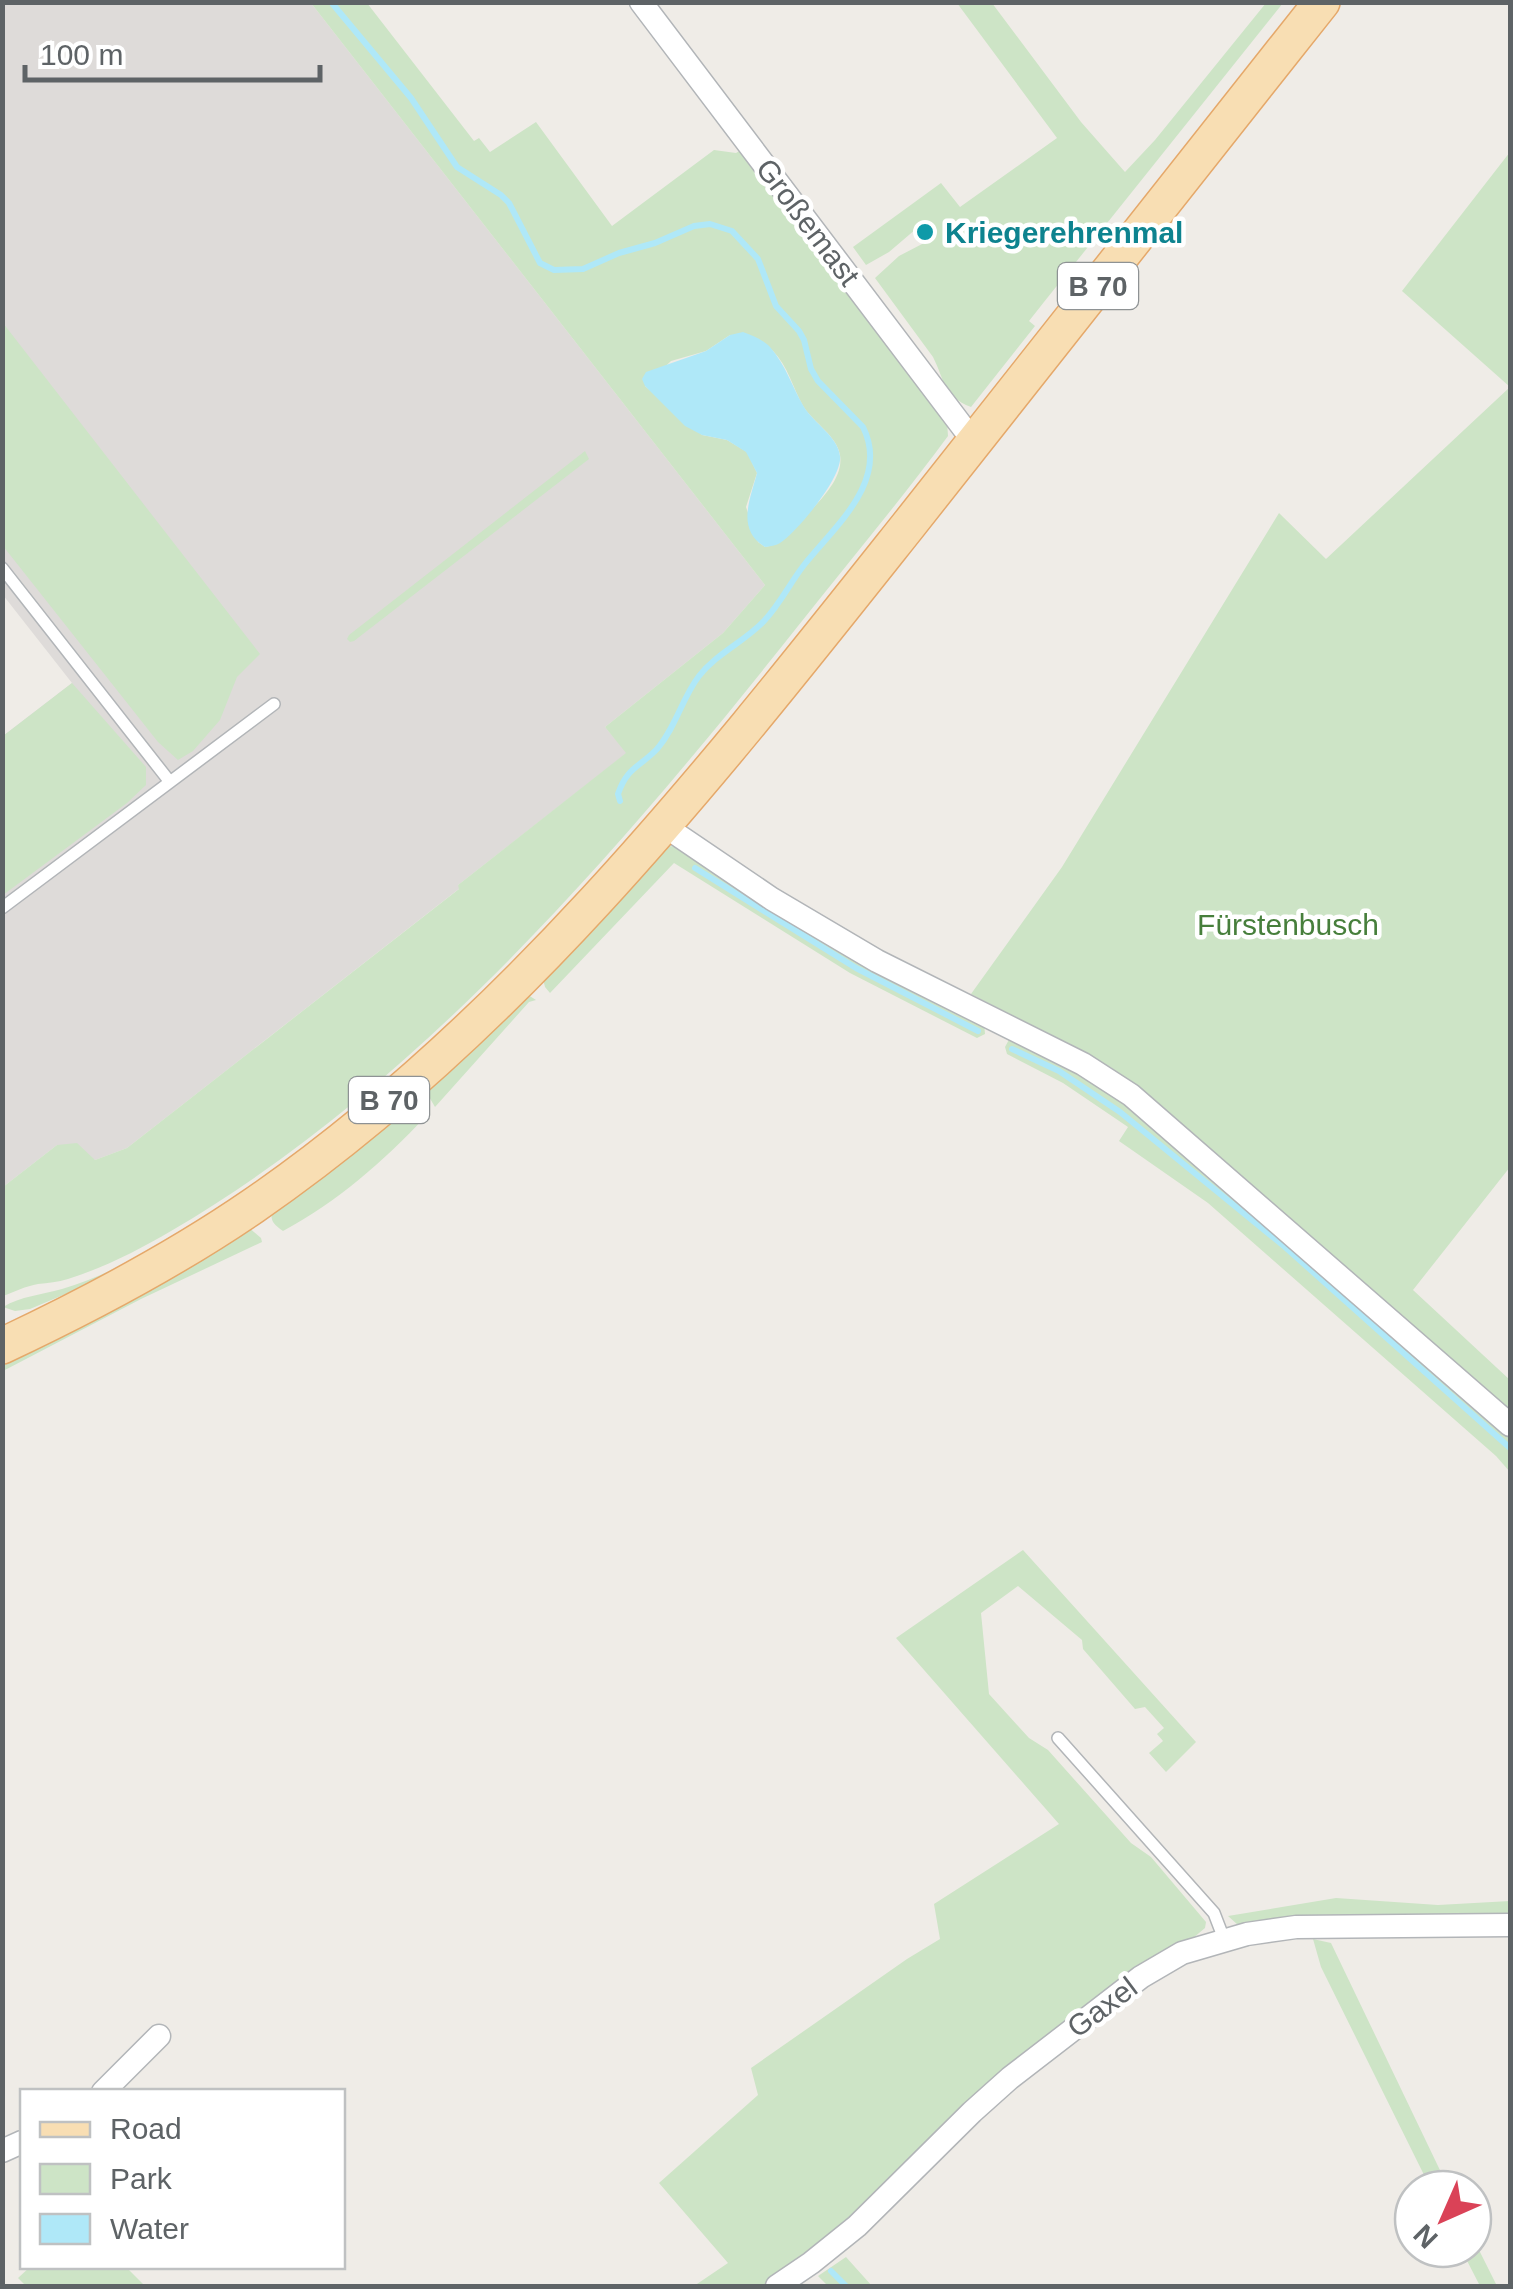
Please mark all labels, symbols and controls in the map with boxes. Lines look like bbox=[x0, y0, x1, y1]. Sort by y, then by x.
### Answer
scale bar bbox=[25, 20, 320, 82]
text: 100 m bbox=[40, 38, 123, 71]
street label: Großemast bbox=[750, 152, 867, 292]
place label: Kriegerehrenmal bbox=[945, 216, 1183, 249]
marker: Kriegerehrenmal bbox=[914, 221, 936, 243]
road number: B 70 bbox=[1058, 263, 1138, 309]
park label: Fürstenbusch bbox=[1197, 908, 1379, 941]
road number: B 70 bbox=[349, 1077, 429, 1123]
street label: Gaxel bbox=[1061, 1970, 1143, 2044]
legend bbox=[20, 2089, 345, 2269]
text: Road bbox=[110, 2112, 182, 2145]
text: Park bbox=[110, 2162, 173, 2195]
north arrow bbox=[1393, 2169, 1493, 2269]
text: Water bbox=[110, 2212, 189, 2245]
text: N bbox=[1408, 2218, 1444, 2254]

